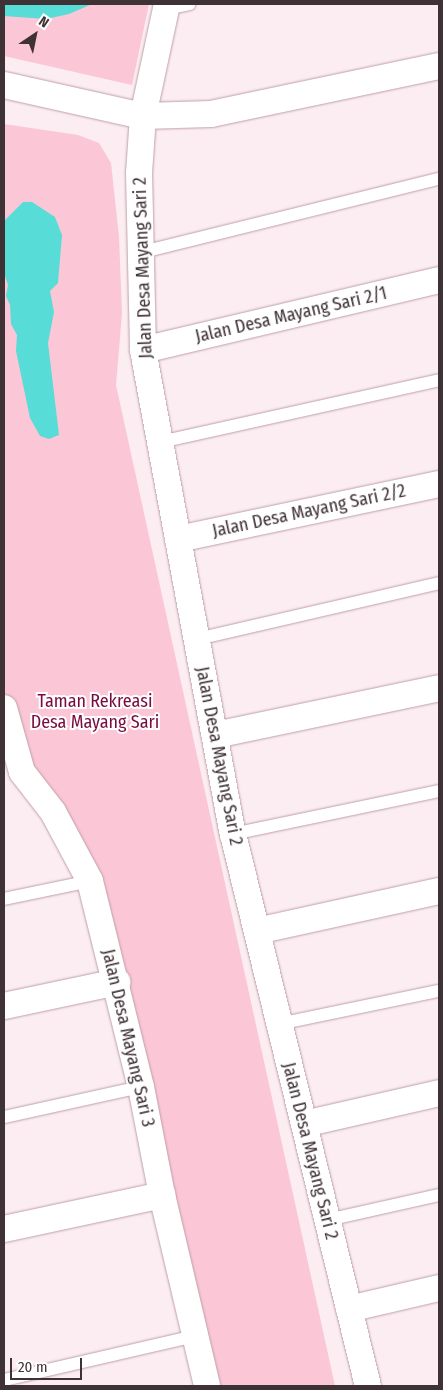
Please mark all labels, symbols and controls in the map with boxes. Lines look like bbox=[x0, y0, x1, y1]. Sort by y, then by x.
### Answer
north arrow bbox=[10, 10, 60, 60]
text: N bbox=[35, 13, 52, 32]
street label: Jalan Desa Mayang Sari 2 bbox=[129, 177, 157, 359]
street label: Jalan Desa Mayang Sari 2/1 bbox=[193, 282, 389, 348]
street label: Jalan Desa Mayang Sari 2/2 bbox=[210, 480, 408, 542]
street label: Jalan Desa Mayang Sari 2 bbox=[191, 665, 247, 847]
park label: Taman Rekreasi Desa Mayang Sari bbox=[31, 691, 159, 734]
street label: Jalan Desa Mayang Sari 3 bbox=[97, 947, 159, 1129]
street label: Jalan Desa Mayang Sari 2 bbox=[278, 1060, 342, 1242]
scale bar bbox=[12, 1348, 85, 1380]
text: 20 m bbox=[18, 1358, 48, 1376]

